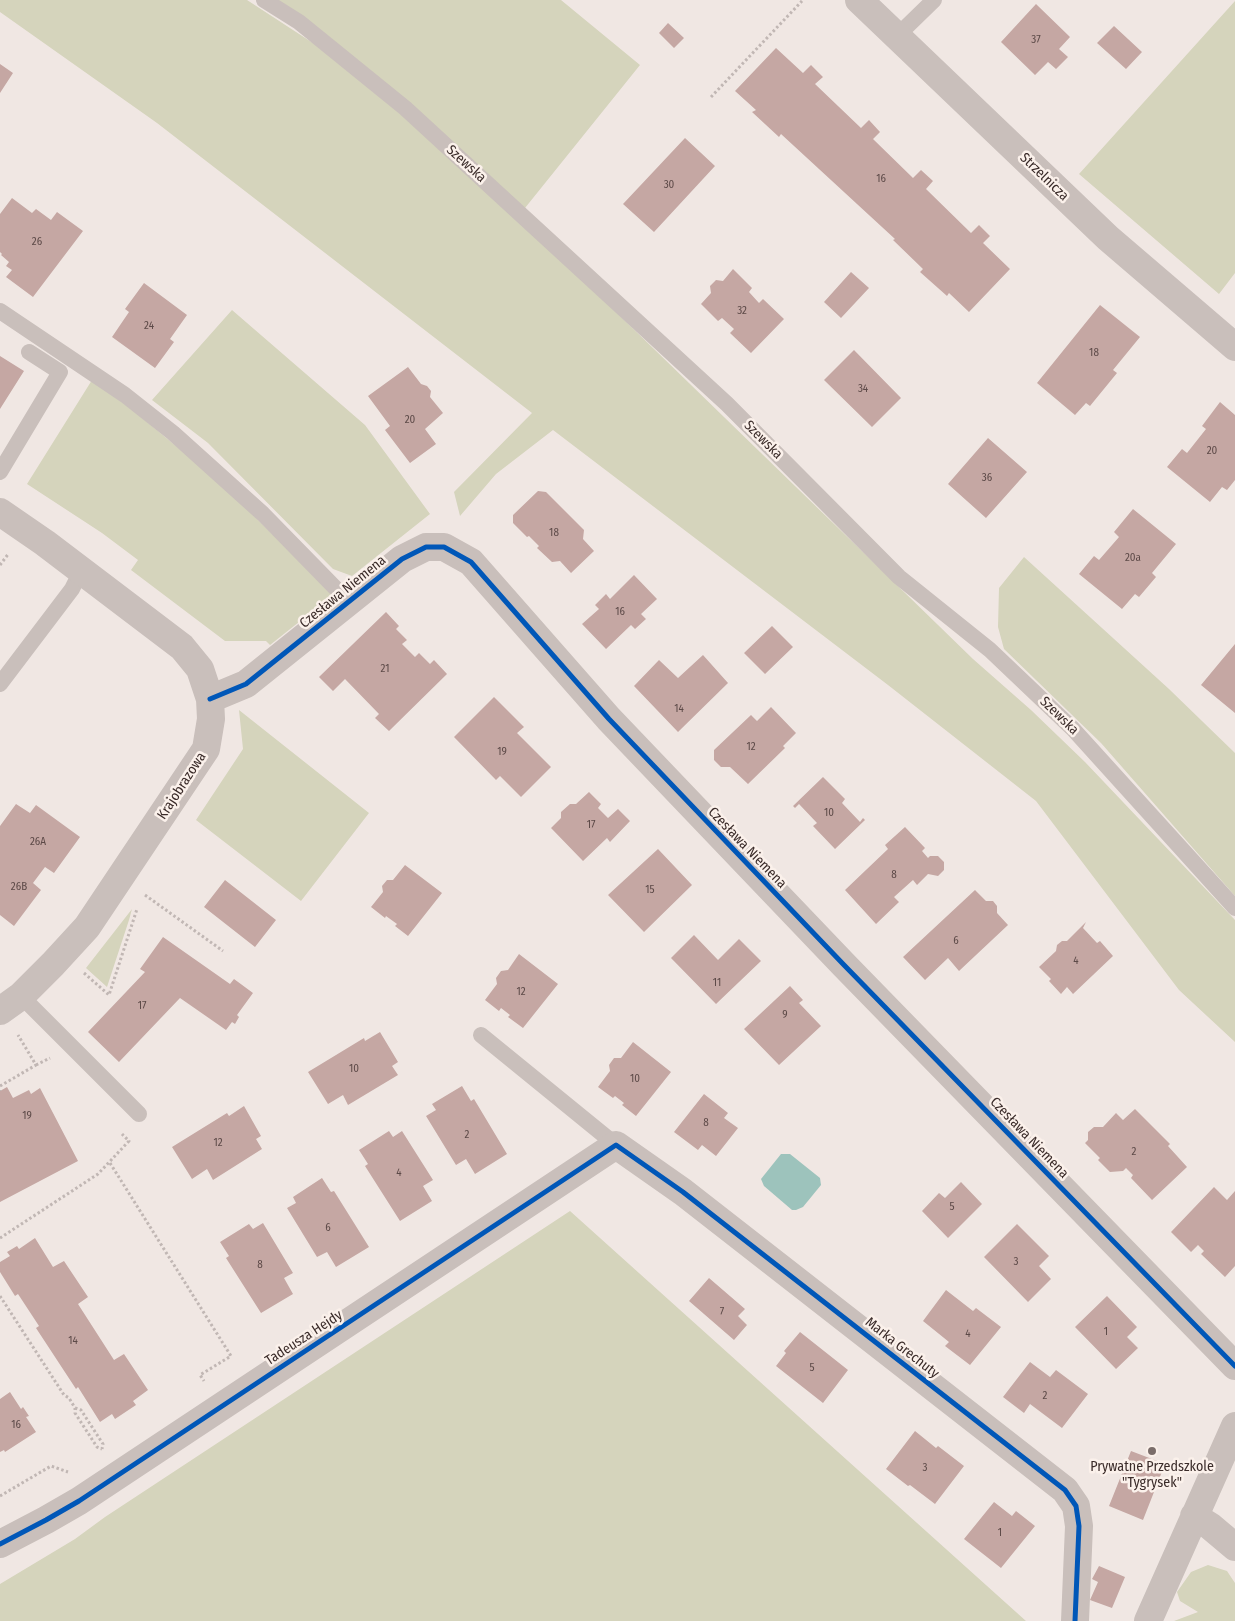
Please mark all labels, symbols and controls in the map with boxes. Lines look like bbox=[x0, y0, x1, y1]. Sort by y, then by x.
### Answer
house number: 37 bbox=[1031, 33, 1041, 47]
street label: Szewska bbox=[443, 142, 489, 186]
street label: Strzelnicza bbox=[1016, 150, 1072, 204]
house number: 16 bbox=[876, 172, 886, 186]
house number: 30 bbox=[664, 178, 674, 192]
house number: 26 bbox=[32, 235, 42, 249]
house number: 32 bbox=[737, 304, 747, 318]
house number: 24 bbox=[144, 319, 154, 333]
house number: 18 bbox=[1089, 346, 1099, 360]
house number: 34 bbox=[858, 382, 868, 396]
house number: 20 bbox=[405, 413, 415, 427]
street label: Szewska bbox=[740, 417, 786, 463]
house number: 20 bbox=[1207, 444, 1217, 458]
house number: 36 bbox=[982, 471, 992, 485]
house number: 18 bbox=[549, 526, 559, 540]
house number: 20a bbox=[1125, 551, 1141, 565]
street label: Czesława Niemena bbox=[297, 552, 389, 632]
house number: 16 bbox=[615, 605, 625, 619]
house number: 21 bbox=[381, 662, 389, 676]
street label: Szewska bbox=[1036, 693, 1082, 739]
house number: 14 bbox=[674, 702, 684, 716]
house number: 12 bbox=[746, 740, 756, 754]
house number: 19 bbox=[497, 745, 507, 759]
street label: Krajobrazowa bbox=[154, 749, 210, 823]
street label: Czesława Niemena bbox=[704, 804, 790, 892]
house number: 10 bbox=[824, 806, 834, 820]
house number: 17 bbox=[587, 818, 595, 832]
house number: 26A bbox=[30, 835, 46, 849]
house number: 8 bbox=[891, 868, 897, 882]
house number: 26B bbox=[11, 880, 27, 894]
house number: 15 bbox=[645, 883, 655, 897]
house number: 6 bbox=[953, 934, 959, 948]
house number: 4 bbox=[1073, 954, 1079, 968]
house number: 11 bbox=[713, 976, 721, 990]
house number: 12 bbox=[516, 985, 526, 999]
house number: 17 bbox=[138, 999, 146, 1013]
house number: 9 bbox=[782, 1008, 788, 1022]
house number: 10 bbox=[349, 1062, 359, 1076]
house number: 10 bbox=[630, 1072, 640, 1086]
street label: Czesława Niemena bbox=[986, 1094, 1072, 1182]
house number: 19 bbox=[22, 1109, 32, 1123]
house number: 8 bbox=[703, 1116, 709, 1130]
house number: 2 bbox=[465, 1128, 469, 1142]
house number: 12 bbox=[213, 1136, 223, 1150]
house number: 2 bbox=[1132, 1145, 1136, 1159]
house number: 4 bbox=[396, 1166, 402, 1180]
house number: 5 bbox=[949, 1200, 955, 1214]
house number: 6 bbox=[325, 1221, 331, 1235]
house number: 3 bbox=[1014, 1255, 1018, 1269]
house number: 8 bbox=[257, 1258, 263, 1272]
house number: 7 bbox=[720, 1305, 724, 1319]
street label: Tadeusza Hejdy bbox=[262, 1307, 346, 1369]
street label: Marka Grechuty bbox=[862, 1314, 942, 1382]
house number: 1 bbox=[1104, 1325, 1108, 1339]
house number: 4 bbox=[965, 1327, 971, 1341]
house number: 14 bbox=[68, 1334, 78, 1348]
house number: 5 bbox=[809, 1361, 815, 1375]
house number: 2 bbox=[1043, 1389, 1047, 1403]
house number: 16 bbox=[11, 1418, 21, 1432]
marker: Prywatne Przedszkole "Tygrysek" bbox=[1146, 1445, 1158, 1457]
place label: Prywatne Przedszkole "Tygrysek" bbox=[1090, 1459, 1214, 1491]
house number: 3 bbox=[923, 1461, 927, 1475]
house number: 1 bbox=[998, 1526, 1002, 1540]

